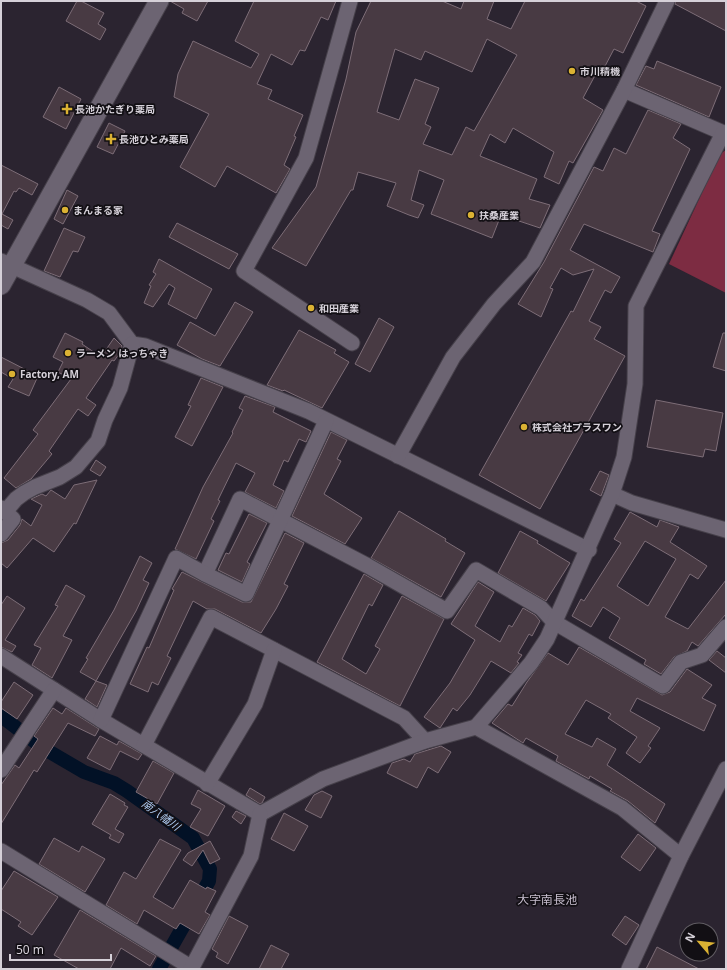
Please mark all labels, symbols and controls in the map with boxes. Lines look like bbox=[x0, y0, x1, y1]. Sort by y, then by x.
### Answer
place label: 市川精機 bbox=[580, 64, 620, 78]
marker: 市川精機 bbox=[567, 66, 577, 76]
place label: 長池かたぎり薬局 bbox=[75, 102, 155, 116]
marker: 長池かたぎり薬局 bbox=[62, 104, 72, 114]
place label: 長池ひとみ薬局 bbox=[119, 132, 189, 146]
marker: 長池ひとみ薬局 bbox=[106, 134, 116, 144]
place label: まんまる家 bbox=[73, 203, 123, 217]
marker: まんまる家 bbox=[60, 205, 70, 215]
place label: 扶桑産業 bbox=[479, 208, 519, 222]
marker: 扶桑産業 bbox=[466, 210, 476, 220]
place label: 和田産業 bbox=[319, 301, 359, 315]
marker: 和田産業 bbox=[306, 303, 316, 313]
place label: ラーメン はっちゃき bbox=[76, 346, 168, 360]
marker: ラーメン はっちゃき bbox=[63, 348, 73, 358]
place label: Factory, AM bbox=[20, 367, 79, 381]
marker: Factory, AM bbox=[7, 369, 17, 379]
place label: 株式会社プラスワン bbox=[532, 420, 622, 434]
marker: 株式会社プラスワン bbox=[519, 422, 529, 432]
water label: 南八幡川 bbox=[139, 796, 184, 834]
district label: 大字南長池 bbox=[517, 891, 577, 908]
north arrow bbox=[679, 922, 719, 962]
text: N bbox=[681, 930, 698, 945]
scale bar bbox=[10, 936, 111, 962]
text: 50 m bbox=[16, 941, 44, 958]

